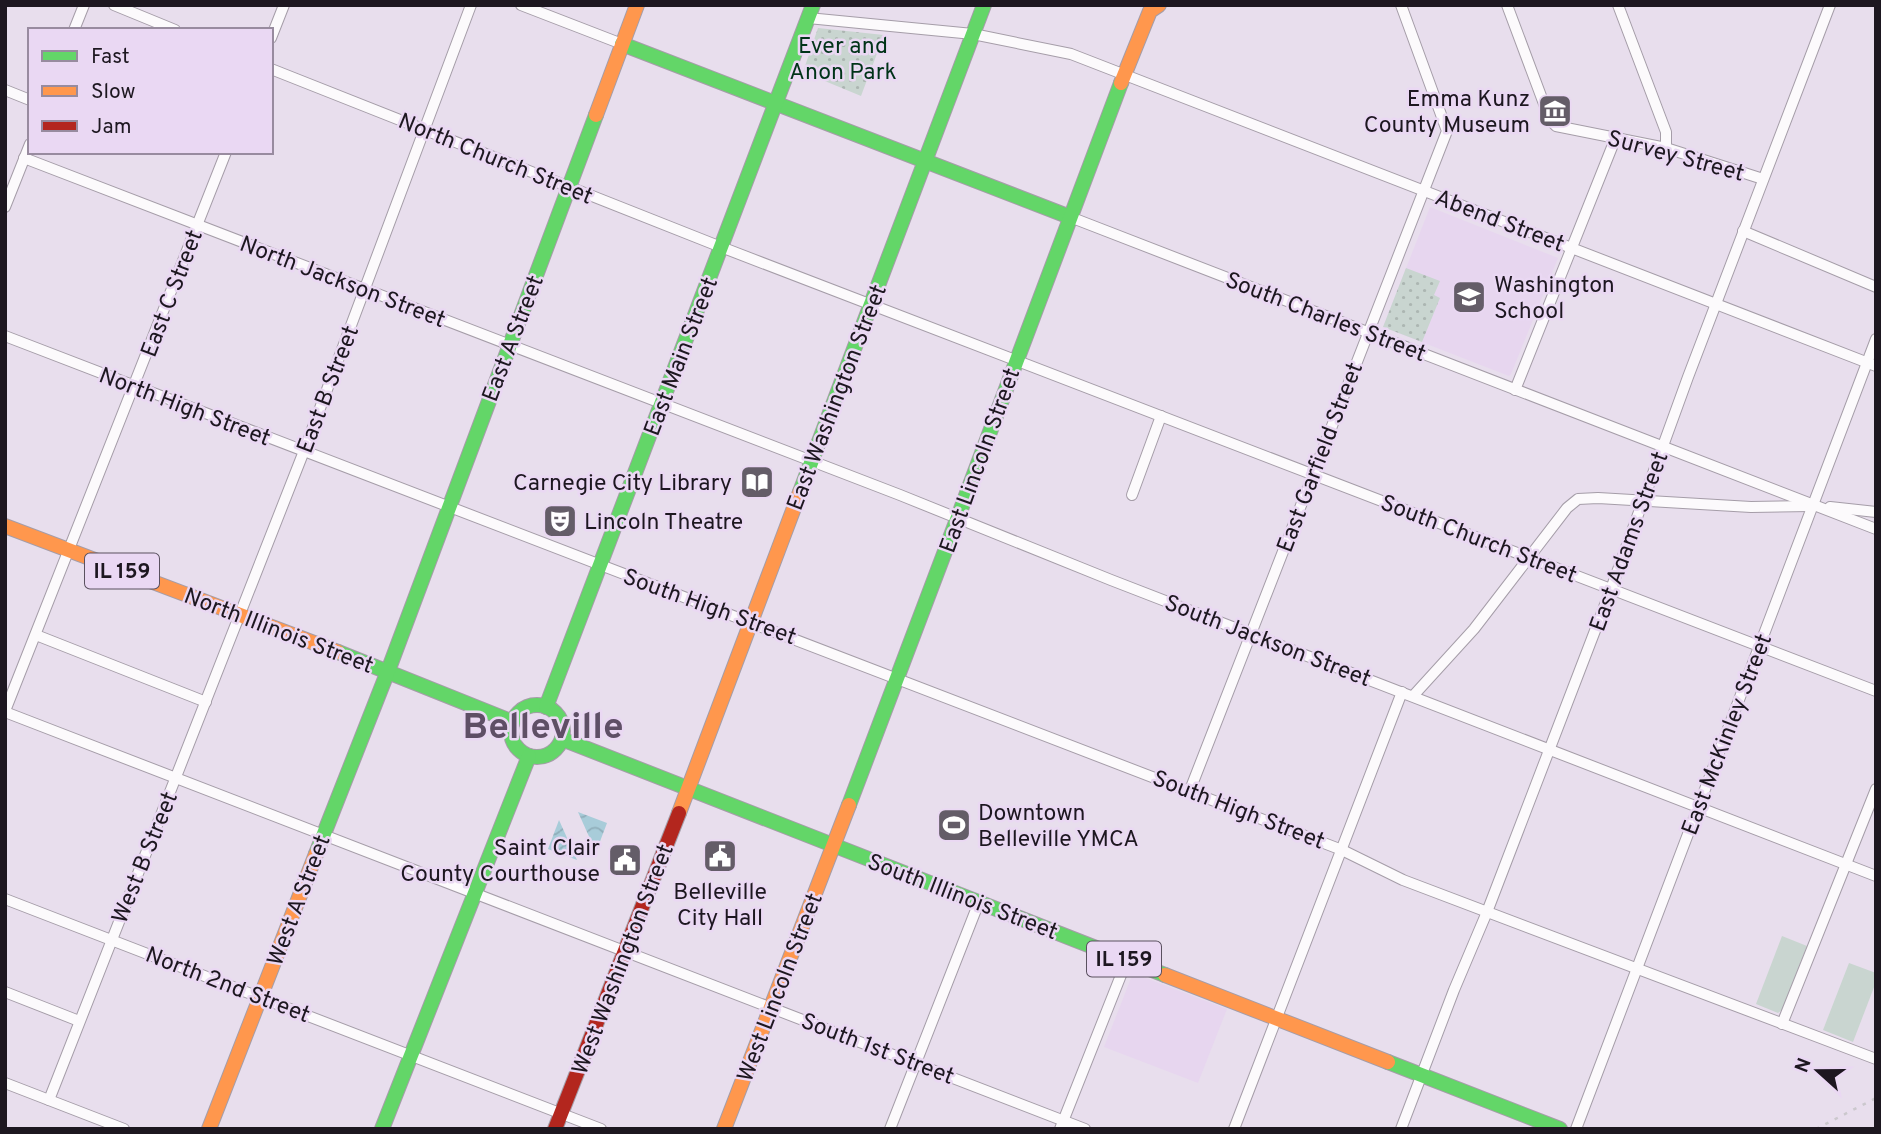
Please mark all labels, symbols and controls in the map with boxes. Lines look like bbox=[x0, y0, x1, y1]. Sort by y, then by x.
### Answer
legend bbox=[28, 28, 273, 154]
park label: Ever and Anon Park bbox=[789, 33, 897, 88]
text: Fast bbox=[91, 44, 130, 71]
text: Slow bbox=[91, 79, 136, 106]
place label: Emma Kunz County Museum bbox=[1364, 86, 1530, 141]
museum icon: Emma Kunz County Museum bbox=[1536, 92, 1574, 130]
street label: North Church Street bbox=[393, 108, 597, 213]
text: Jam bbox=[91, 114, 132, 141]
street label: Survey Street bbox=[1604, 125, 1747, 190]
street label: Abend Street bbox=[1430, 184, 1568, 260]
street label: East C Street bbox=[136, 226, 211, 362]
street label: North Jackson Street bbox=[235, 231, 449, 336]
street label: South Charles Street bbox=[1221, 267, 1430, 370]
street label: East A Street bbox=[477, 272, 552, 406]
place label: Washington School bbox=[1494, 272, 1615, 327]
street label: East Main Street bbox=[639, 273, 726, 440]
school or university icon: Washington School bbox=[1450, 278, 1488, 316]
street label: East Washington Street bbox=[782, 281, 895, 515]
street label: East B Street bbox=[292, 322, 367, 458]
street label: East Garfield Street bbox=[1272, 359, 1371, 557]
street label: North High Street bbox=[94, 362, 274, 454]
street label: East Lincoln Street bbox=[934, 364, 1028, 557]
street label: East Adams Street bbox=[1584, 448, 1676, 636]
library icon: Carnegie City Library bbox=[738, 463, 776, 501]
place label: Carnegie City Library bbox=[513, 470, 732, 499]
street label: South Church Street bbox=[1376, 489, 1580, 591]
theatre icon: Lincoln Theatre bbox=[541, 502, 579, 540]
place label: Lincoln Theatre bbox=[584, 509, 743, 538]
road number: IL 159 bbox=[85, 554, 159, 588]
street label: South High Street bbox=[619, 564, 800, 653]
street label: North Illinois Street bbox=[179, 583, 377, 682]
street label: South Jackson Street bbox=[1160, 590, 1374, 695]
street label: East McKinley Street bbox=[1677, 630, 1780, 840]
district label: Belleville bbox=[462, 705, 624, 752]
street label: South High Street bbox=[1148, 765, 1328, 858]
street label: West B Street bbox=[107, 788, 186, 928]
place label: Downtown Belleville YMCA bbox=[978, 800, 1139, 855]
sports icon: Downtown Belleville YMCA bbox=[935, 806, 973, 844]
street label: West A Street bbox=[262, 831, 339, 971]
place label: Saint Clair County Courthouse bbox=[400, 835, 600, 890]
public building icon: Belleville City Hall bbox=[701, 837, 739, 875]
street label: West Washington Street bbox=[567, 840, 682, 1079]
public building icon: Saint Clair County Courthouse bbox=[606, 841, 644, 879]
street label: South Illinois Street bbox=[863, 849, 1061, 948]
place label: Belleville City Hall bbox=[673, 879, 767, 934]
street label: West Lincoln Street bbox=[732, 889, 831, 1086]
street label: North 2nd Street bbox=[141, 942, 314, 1031]
road number: IL 159 bbox=[1087, 942, 1161, 976]
street label: South 1st Street bbox=[796, 1008, 958, 1093]
north arrow bbox=[1783, 1036, 1853, 1106]
text: N bbox=[1790, 1055, 1818, 1076]

